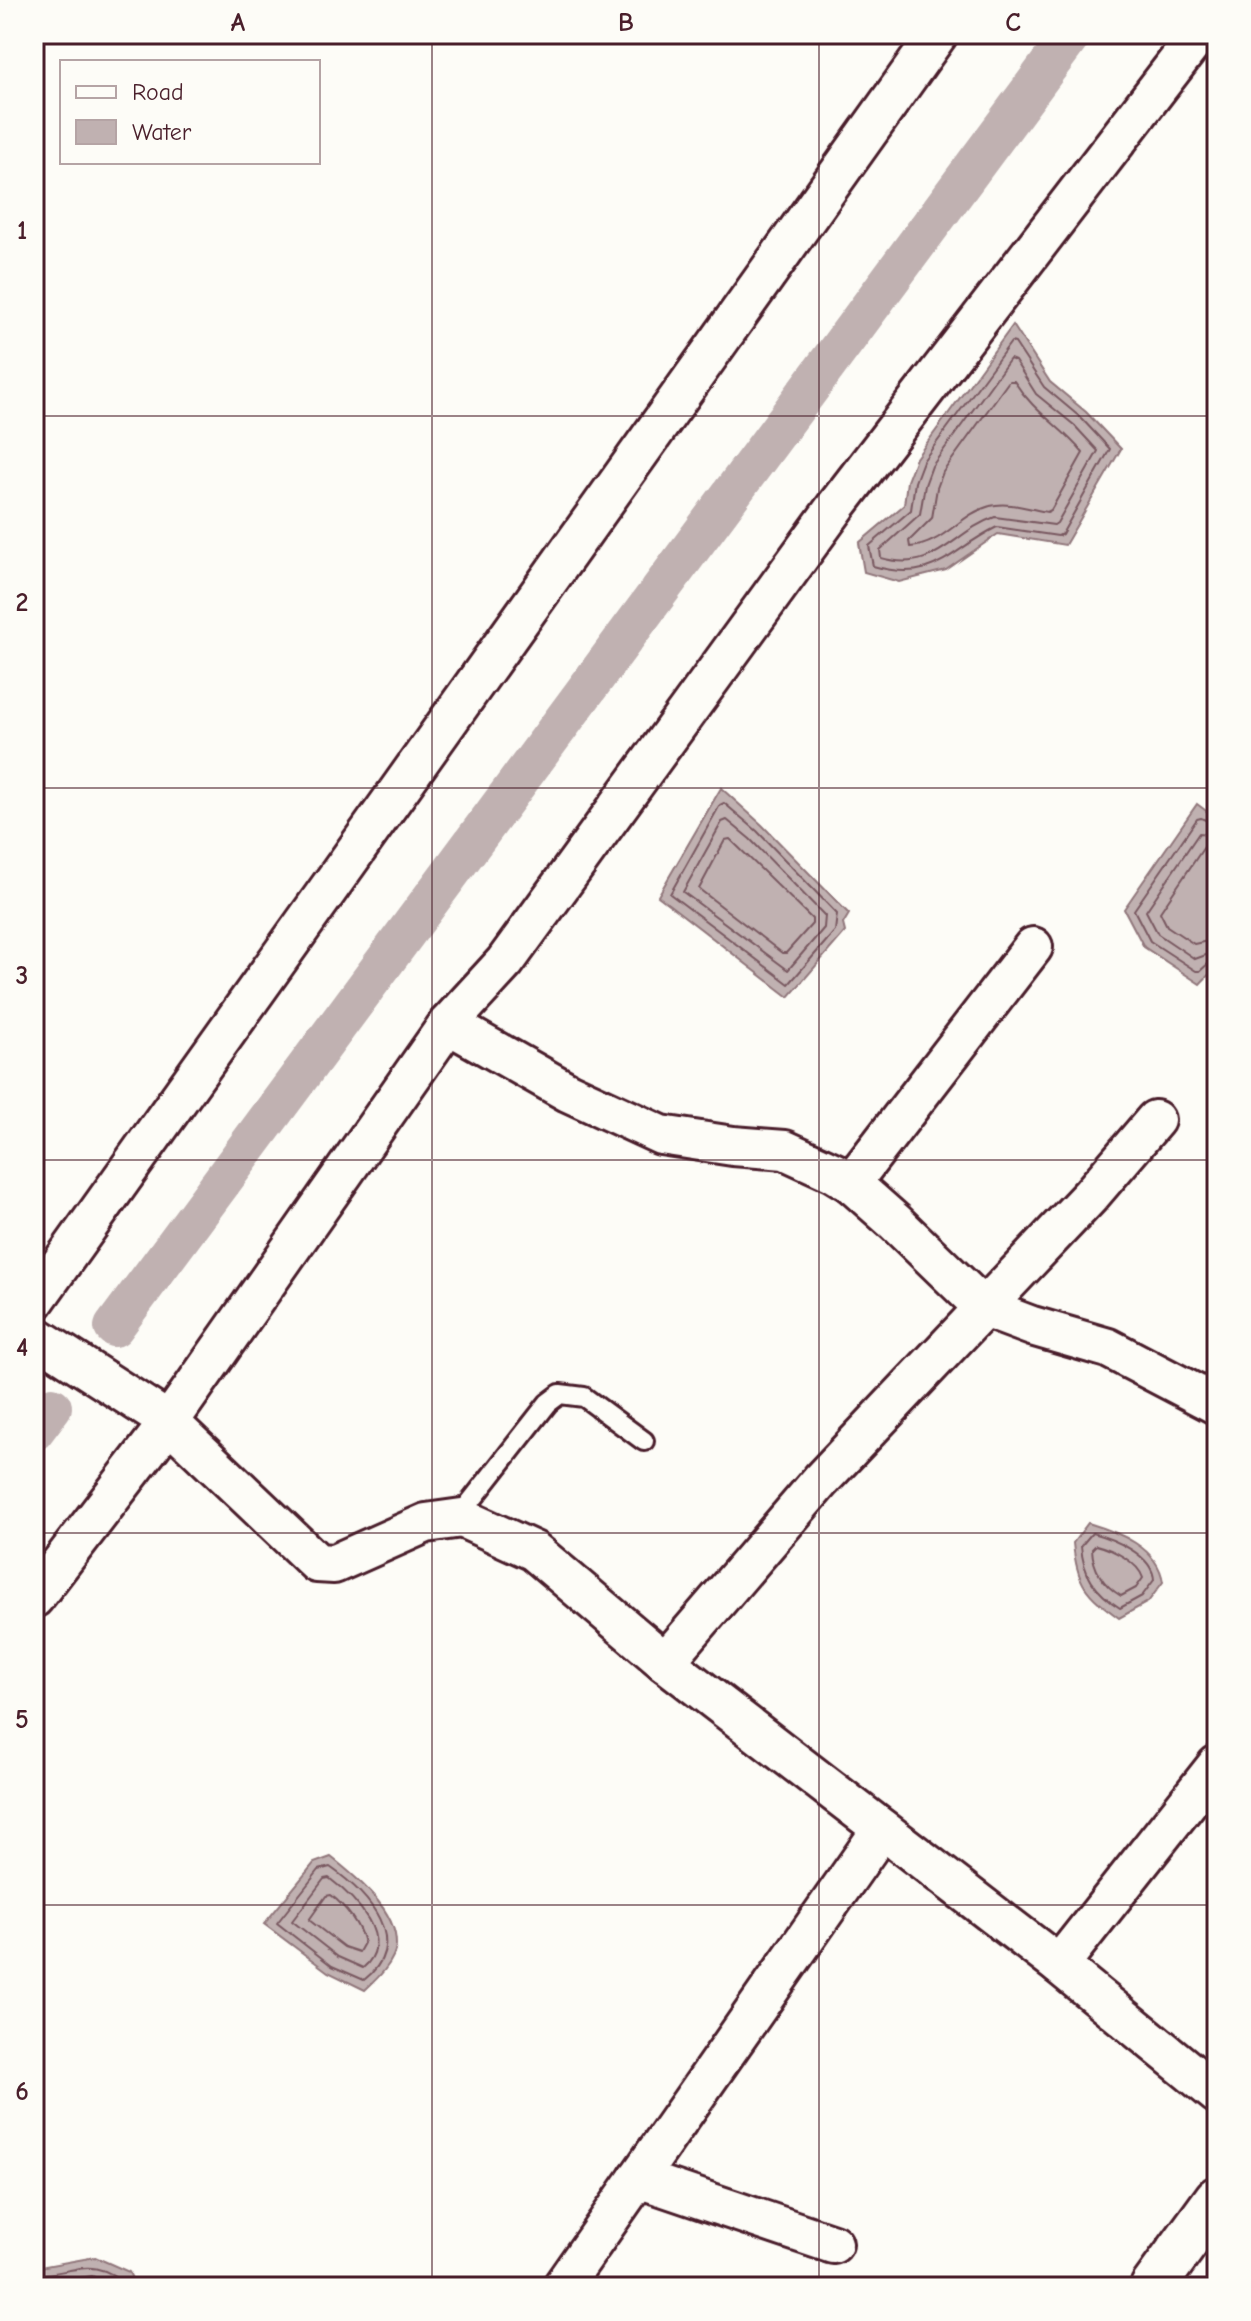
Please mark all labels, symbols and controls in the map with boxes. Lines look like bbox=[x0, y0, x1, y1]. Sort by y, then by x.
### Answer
text: A bbox=[231, 8, 246, 38]
text: B bbox=[618, 8, 634, 38]
text: C bbox=[1005, 8, 1021, 38]
legend bbox=[60, 60, 320, 164]
text: Road bbox=[132, 78, 184, 106]
text: Water bbox=[132, 118, 192, 146]
text: 1 bbox=[17, 216, 27, 246]
text: 2 bbox=[16, 588, 28, 618]
text: 3 bbox=[16, 961, 28, 991]
text: 4 bbox=[16, 1333, 28, 1363]
text: 5 bbox=[15, 1705, 29, 1735]
text: 6 bbox=[15, 2077, 29, 2107]

